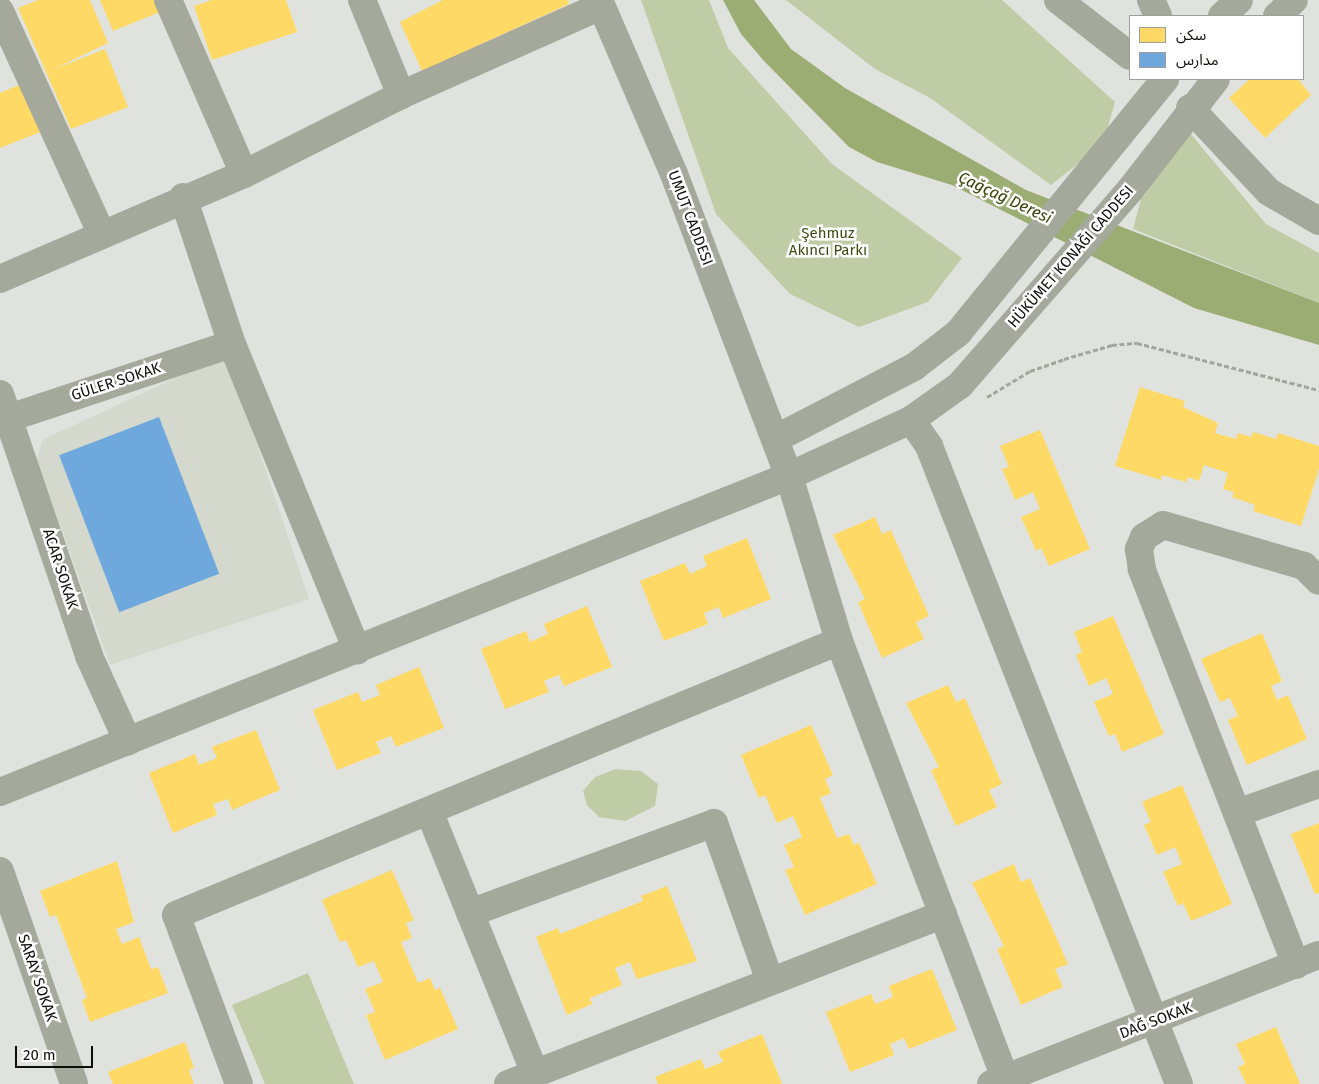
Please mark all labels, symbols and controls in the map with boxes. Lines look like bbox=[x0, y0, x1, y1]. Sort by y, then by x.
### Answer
legend bbox=[1129, 15, 1304, 80]
text: سكن bbox=[1176, 26, 1206, 44]
text: مدارس bbox=[1176, 51, 1219, 69]
street label: UMUT CADDESI bbox=[664, 168, 716, 268]
water label: Çağçağ Deresi bbox=[955, 168, 1055, 228]
street label: HÜKÜMET KONAĞI CADDESI bbox=[1004, 182, 1138, 332]
park label: Şehmuz Akıncı Parkı bbox=[789, 224, 867, 259]
street label: GÜLER SOKAK bbox=[69, 359, 163, 405]
street label: ACAR SOKAK bbox=[39, 527, 81, 611]
street label: SARAY SOKAK bbox=[14, 932, 60, 1024]
street label: DAĞ SOKAK bbox=[1117, 999, 1195, 1043]
scale bar bbox=[18, 1036, 95, 1068]
text: 20 m bbox=[23, 1046, 56, 1064]

